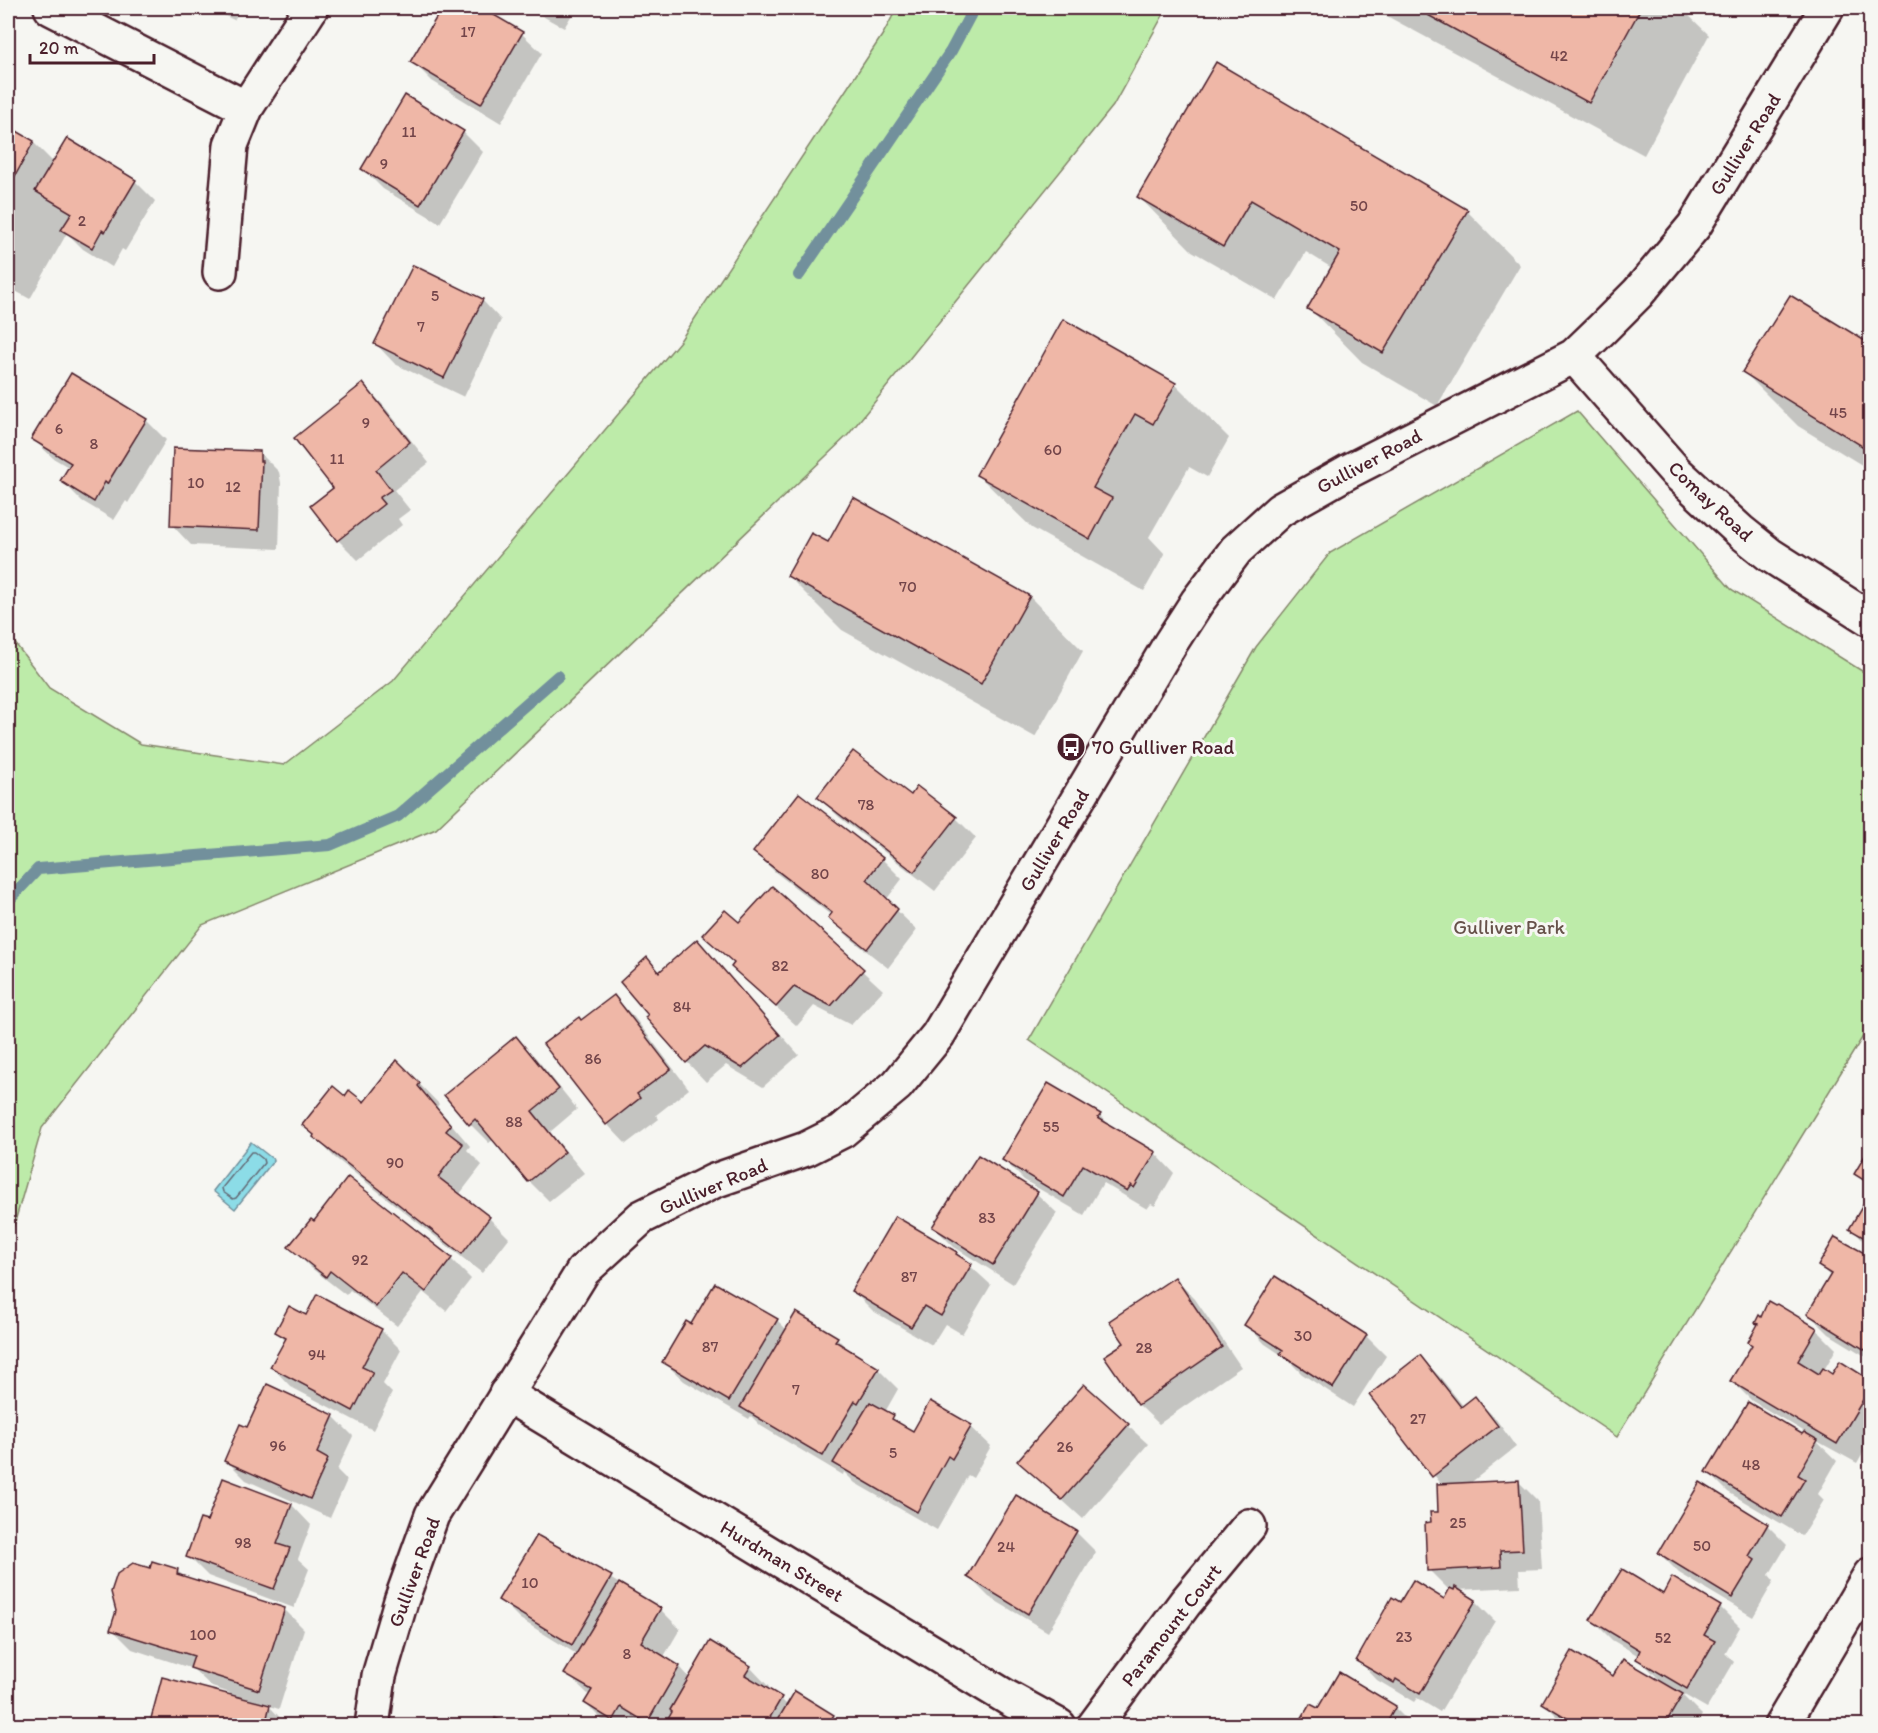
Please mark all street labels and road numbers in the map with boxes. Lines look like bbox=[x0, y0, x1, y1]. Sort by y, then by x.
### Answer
street label: Gulliver Road bbox=[1704, 88, 1786, 199]
street label: Gulliver Road bbox=[1312, 423, 1426, 499]
street label: Comay Road bbox=[1664, 456, 1759, 547]
street label: Gulliver Road bbox=[1014, 784, 1094, 896]
street label: Gulliver Road bbox=[655, 1152, 771, 1220]
street label: Gulliver Road bbox=[383, 1513, 445, 1630]
street label: Hurdman Street bbox=[716, 1515, 848, 1607]
street label: Paramount Court bbox=[1116, 1559, 1226, 1691]

